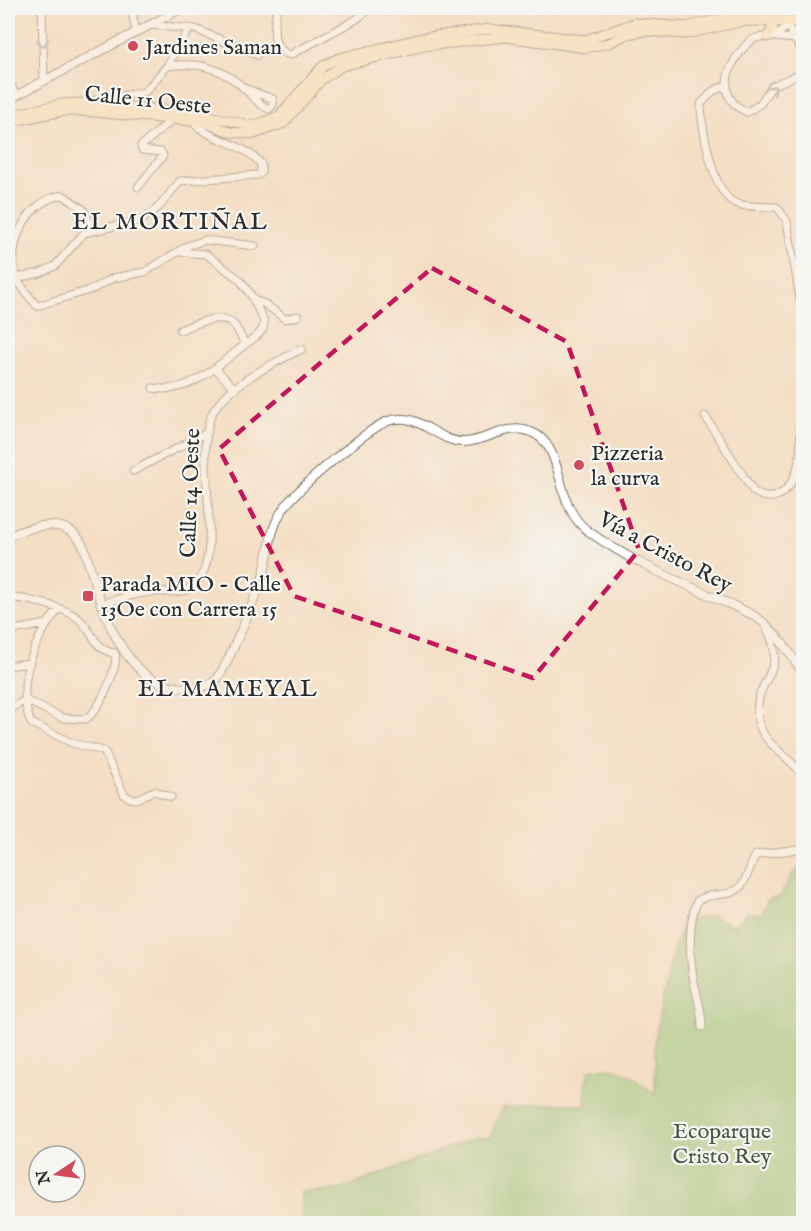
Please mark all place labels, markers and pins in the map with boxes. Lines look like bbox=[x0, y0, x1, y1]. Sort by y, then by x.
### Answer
place label: Jardines Saman bbox=[142, 34, 282, 62]
marker: Jardines Saman bbox=[126, 39, 140, 53]
place label: Pizzeria la curva bbox=[591, 440, 664, 493]
marker: Pizzeria la curva bbox=[572, 458, 586, 472]
place label: Parada MIO - Calle 13Oe con Carrera 15 bbox=[100, 571, 281, 624]
marker: Parada MIO - Calle 13Oe con Carrera 15 bbox=[81, 589, 95, 603]

